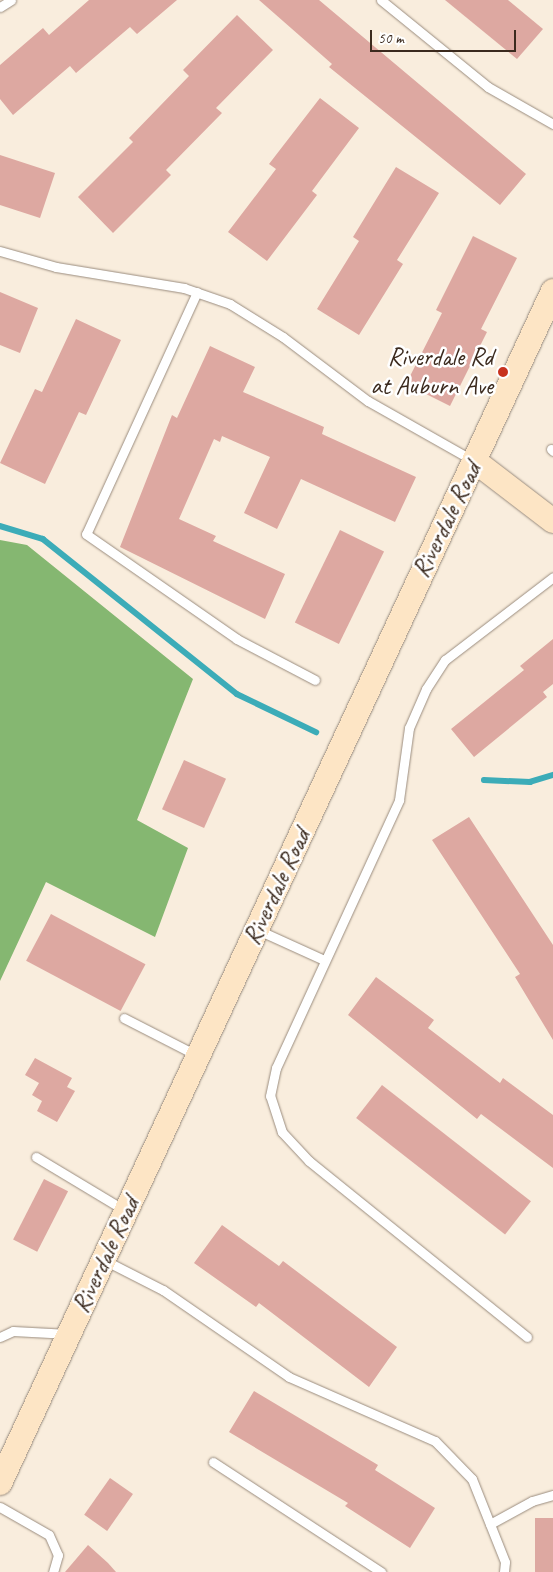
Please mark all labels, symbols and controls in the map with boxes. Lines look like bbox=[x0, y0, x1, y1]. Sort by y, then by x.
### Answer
scale bar bbox=[373, 20, 519, 52]
text: 50 m bbox=[378, 29, 404, 48]
place label: Riverdale Rd at Auburn Ave bbox=[371, 343, 493, 402]
marker: Riverdale Rd at Auburn Ave bbox=[497, 366, 509, 378]
street label: Riverdale Road bbox=[406, 458, 488, 582]
street label: Riverdale Road bbox=[237, 824, 317, 950]
street label: Riverdale Road bbox=[66, 1192, 146, 1318]

